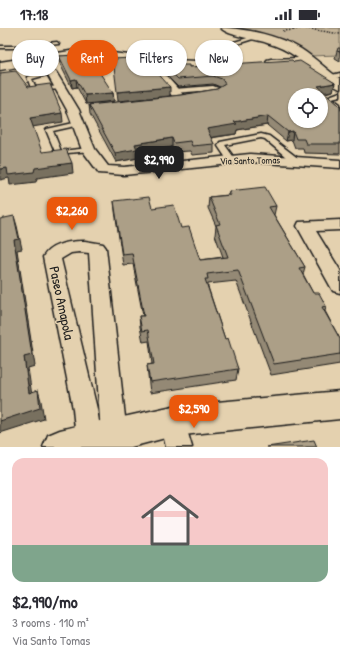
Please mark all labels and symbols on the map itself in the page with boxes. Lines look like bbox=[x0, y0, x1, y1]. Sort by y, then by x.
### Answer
pin: $2,990 bbox=[126, 146, 192, 180]
street label: Via Santo Tomas bbox=[220, 153, 280, 168]
pin: $2,260 bbox=[39, 197, 105, 231]
street label: Paseo Amapola bbox=[44, 264, 80, 342]
pin: $2,590 bbox=[161, 395, 227, 429]

